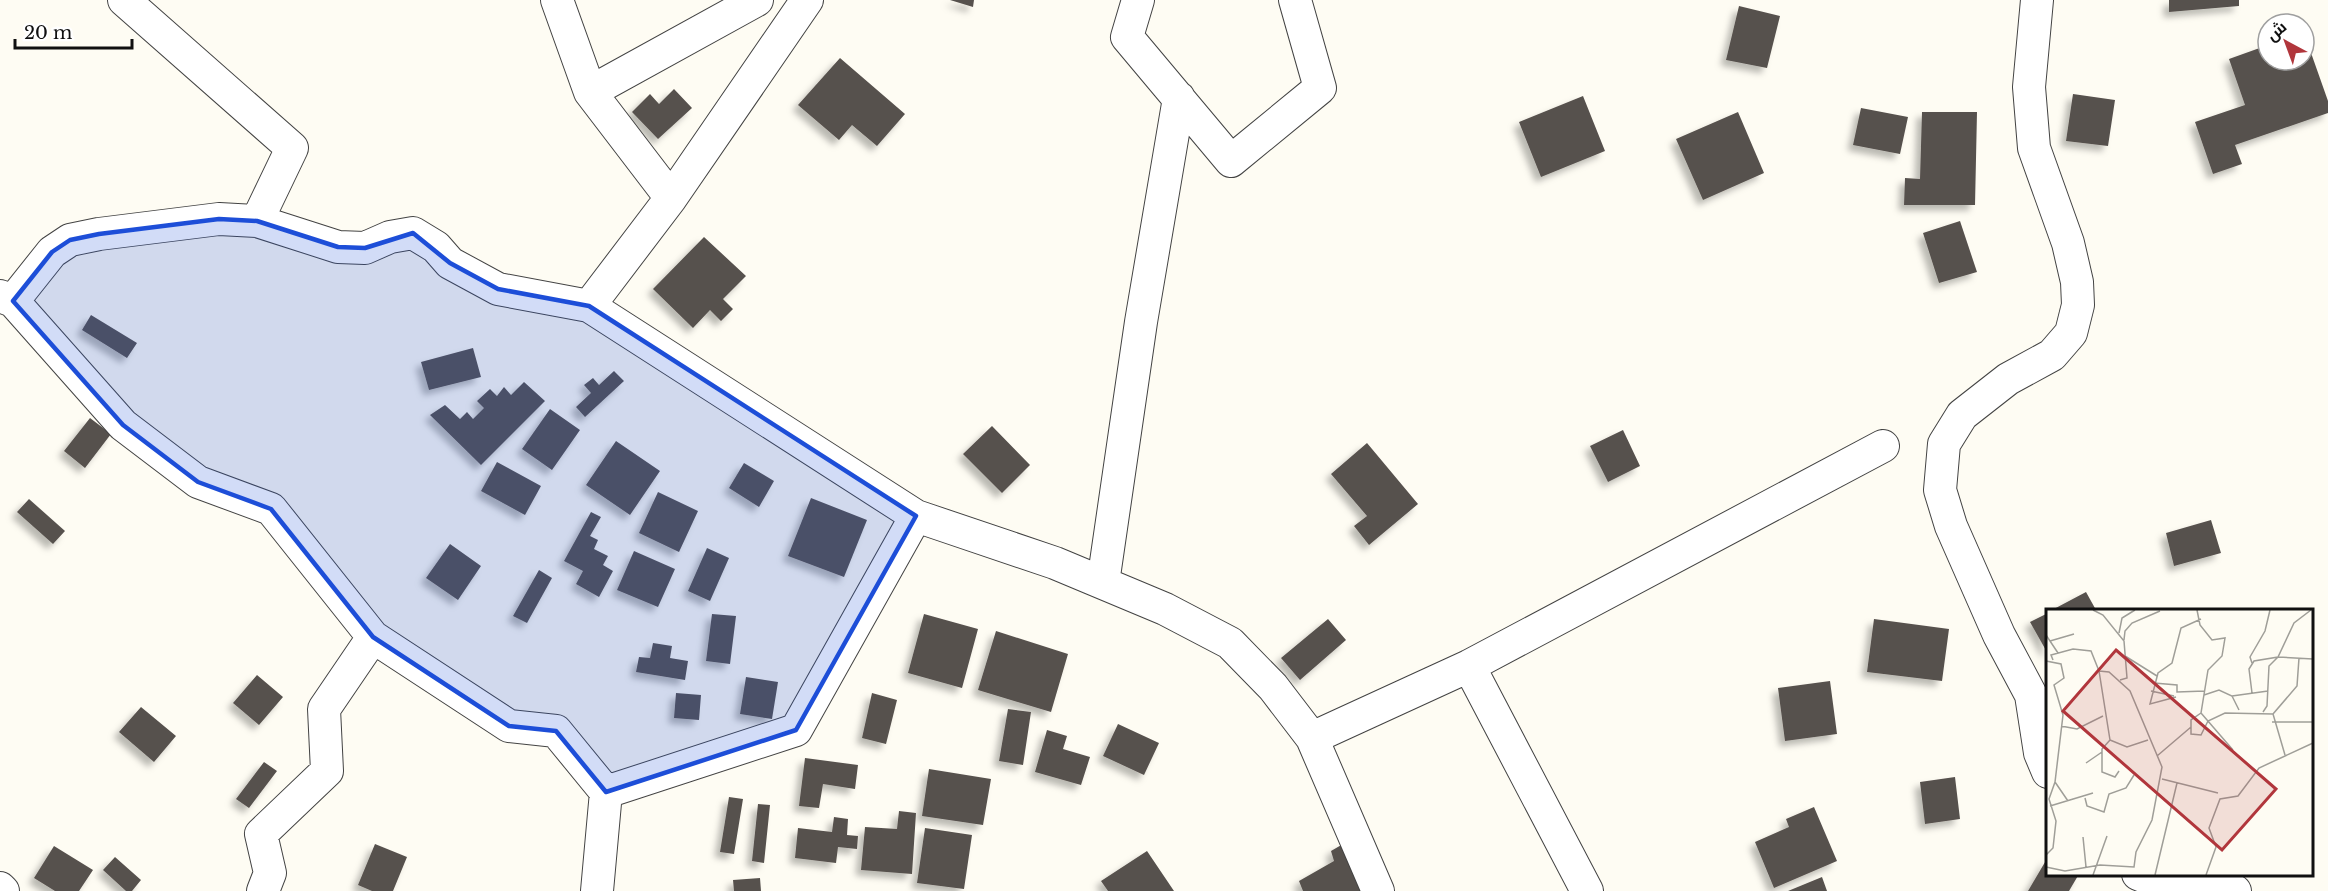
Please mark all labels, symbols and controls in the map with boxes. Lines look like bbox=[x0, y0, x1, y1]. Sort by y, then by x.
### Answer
scale bar bbox=[15, 12, 132, 50]
north arrow bbox=[2256, 12, 2316, 72]
text: ش bbox=[2262, 16, 2290, 45]
text: 20 m bbox=[24, 22, 72, 44]
inset map bbox=[2046, 609, 2313, 876]

